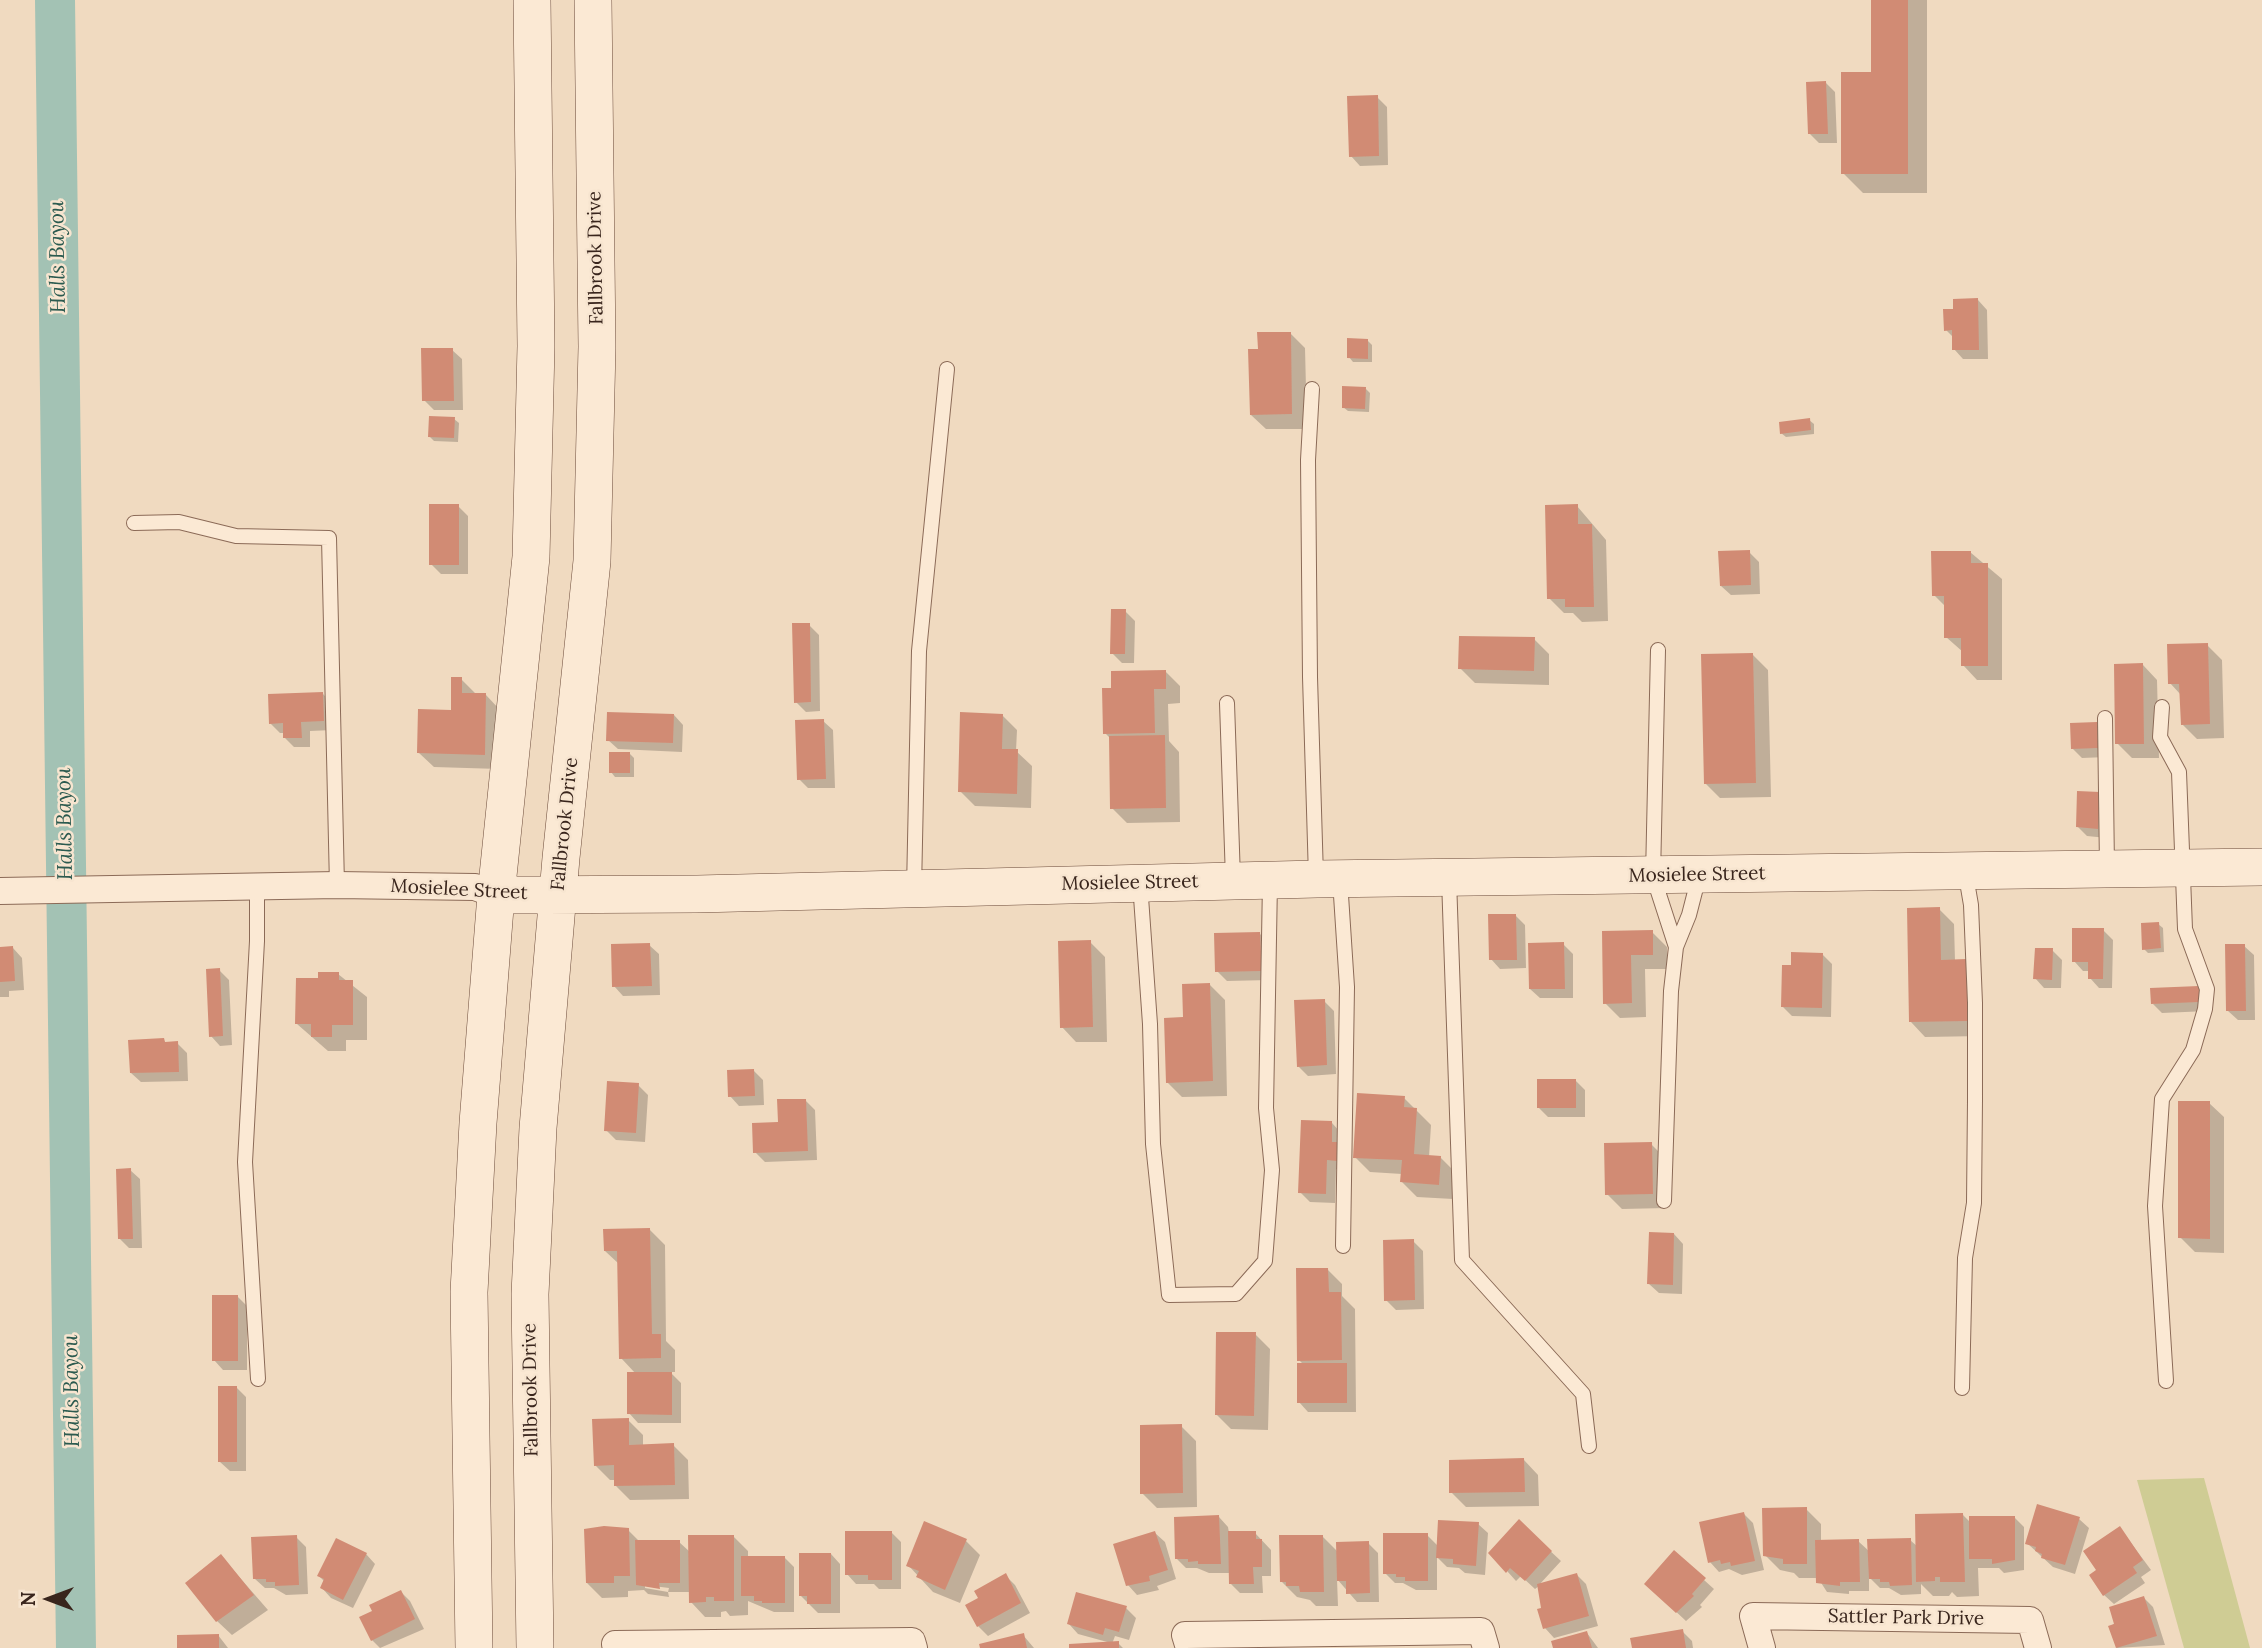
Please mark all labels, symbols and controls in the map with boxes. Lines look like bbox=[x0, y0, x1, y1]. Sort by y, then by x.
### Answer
street label: Fallbrook Drive bbox=[583, 191, 609, 325]
water label: Halls Bayou bbox=[44, 201, 72, 313]
street label: Fallbrook Drive bbox=[547, 756, 583, 892]
water label: Halls Bayou bbox=[51, 768, 79, 880]
street label: Mosielee Street bbox=[1628, 862, 1766, 888]
street label: Mosielee Street bbox=[1061, 870, 1199, 896]
street label: Mosielee Street bbox=[390, 875, 528, 905]
street label: Fallbrook Drive bbox=[518, 1323, 544, 1457]
water label: Halls Bayou bbox=[58, 1335, 86, 1447]
north arrow bbox=[14, 1564, 84, 1634]
text: N bbox=[16, 1592, 40, 1606]
street label: Sattler Park Drive bbox=[1828, 1605, 1984, 1631]

